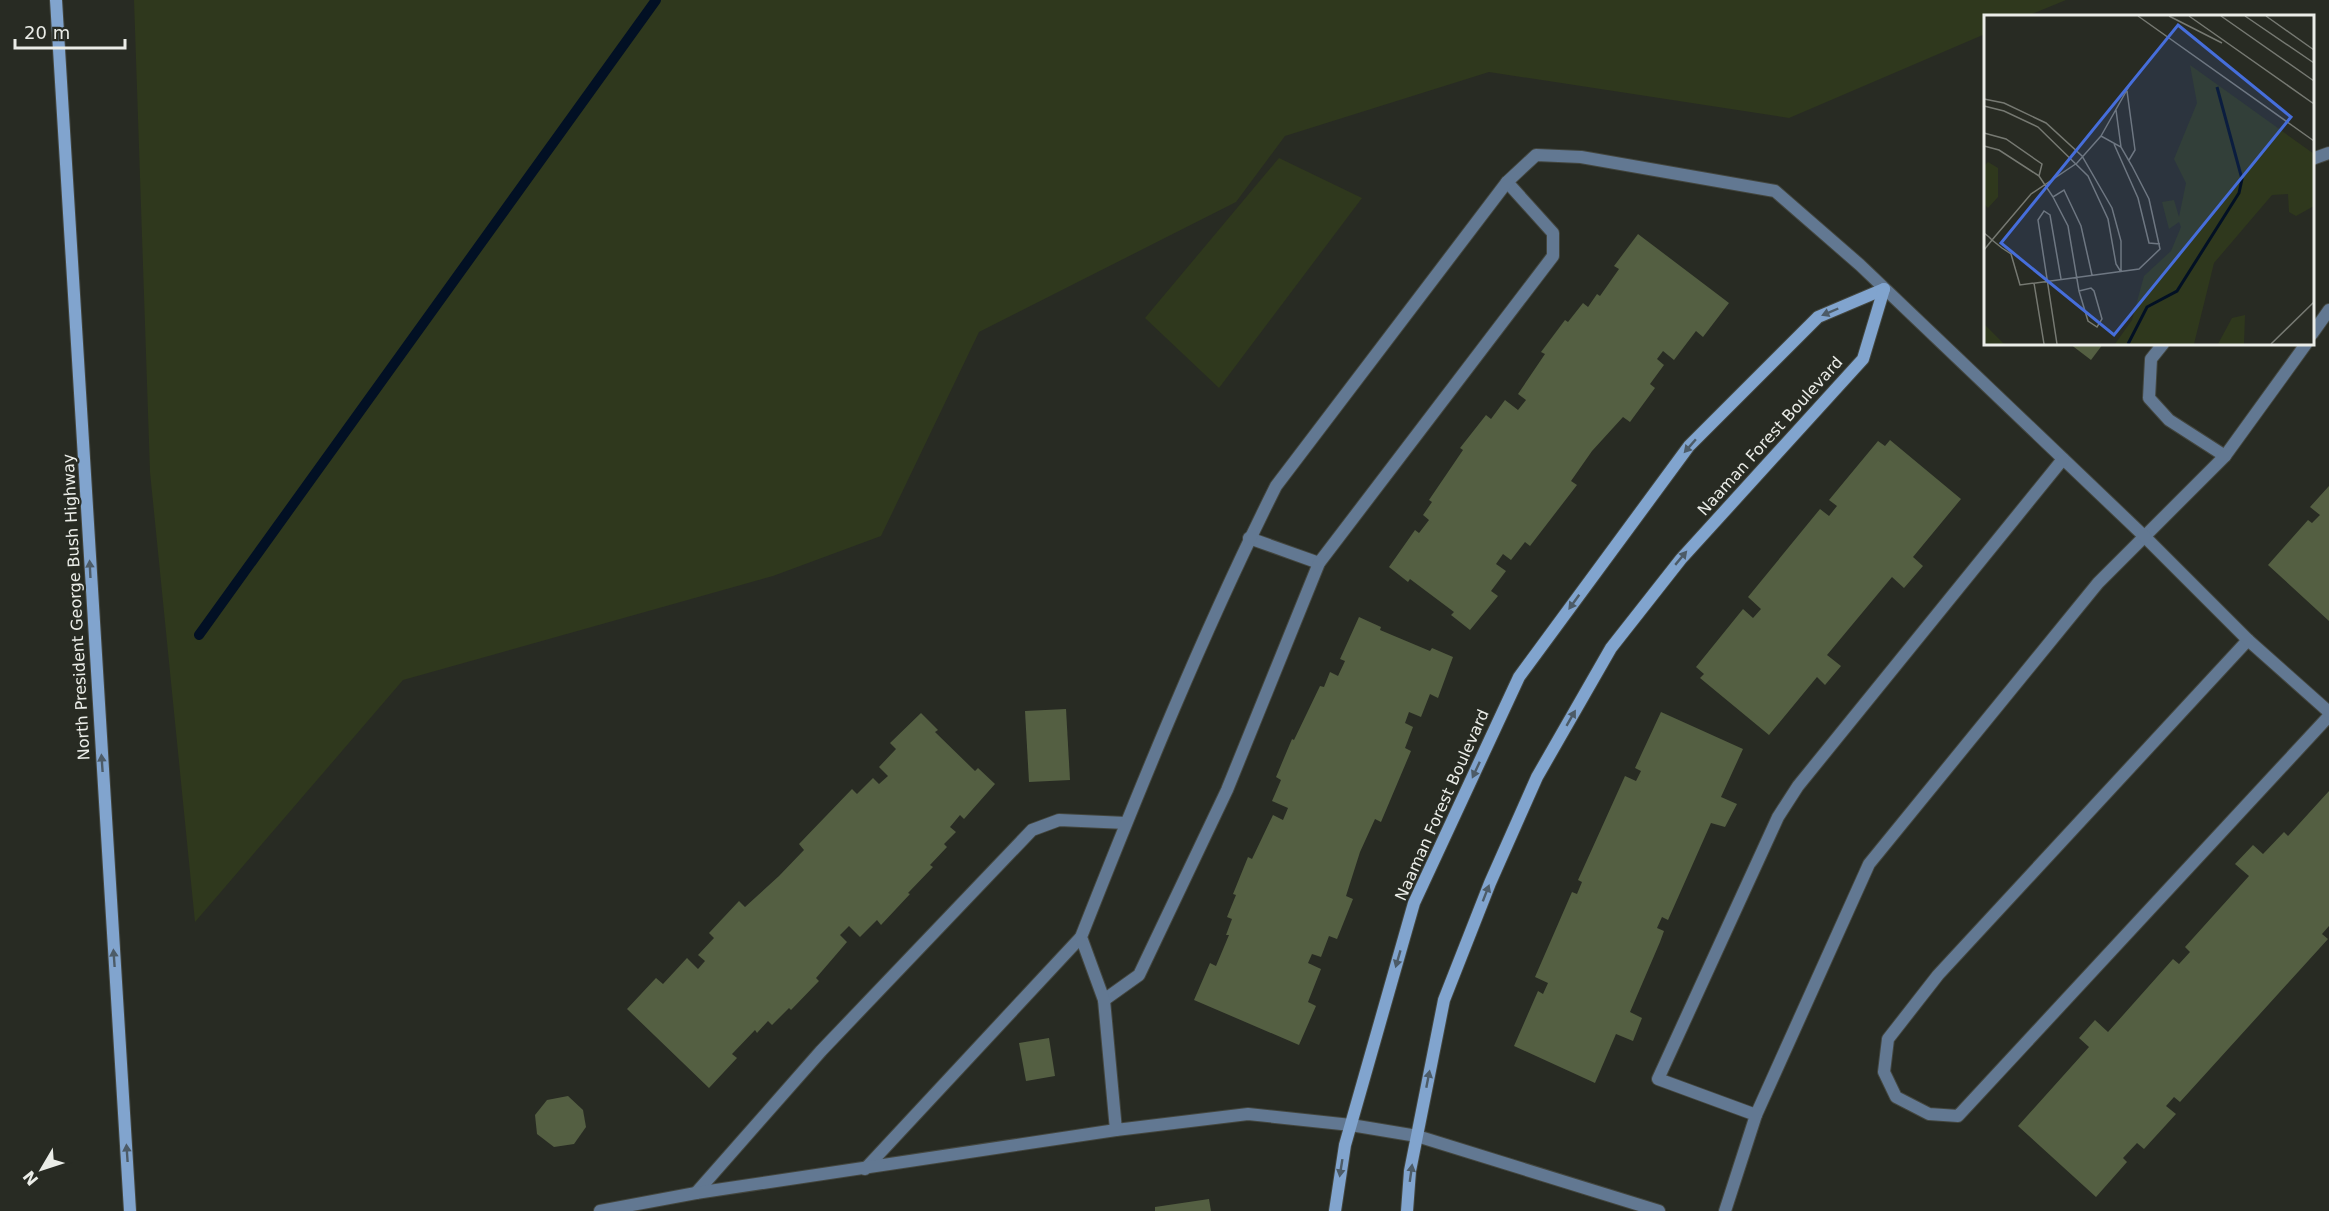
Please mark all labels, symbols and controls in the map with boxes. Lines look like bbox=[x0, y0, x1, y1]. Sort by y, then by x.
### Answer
scale bar bbox=[15, 12, 124, 50]
inset map bbox=[1984, 15, 2314, 345]
text: 20 m bbox=[24, 22, 70, 43]
one-way arrow bbox=[1821, 307, 1839, 317]
street label: Naaman Forest Boulevard bbox=[1694, 353, 1846, 519]
one-way arrow bbox=[1684, 438, 1697, 453]
street label: North President George Bush Highway bbox=[58, 453, 94, 761]
one-way arrow bbox=[1675, 550, 1688, 566]
one-way arrow bbox=[86, 559, 95, 578]
one-way arrow bbox=[1568, 595, 1580, 610]
street label: Naaman Forest Boulevard bbox=[1391, 706, 1493, 904]
one-way arrow bbox=[1565, 710, 1576, 726]
one-way arrow bbox=[97, 754, 107, 773]
one-way arrow bbox=[1471, 761, 1480, 778]
one-way arrow bbox=[1481, 884, 1491, 902]
one-way arrow bbox=[110, 948, 119, 967]
one-way arrow bbox=[1393, 950, 1402, 968]
one-way arrow bbox=[1424, 1069, 1433, 1088]
north arrow bbox=[12, 1139, 72, 1199]
one-way arrow bbox=[122, 1143, 131, 1162]
one-way arrow bbox=[1337, 1158, 1346, 1177]
one-way arrow bbox=[1406, 1164, 1415, 1183]
text: N bbox=[19, 1167, 42, 1189]

